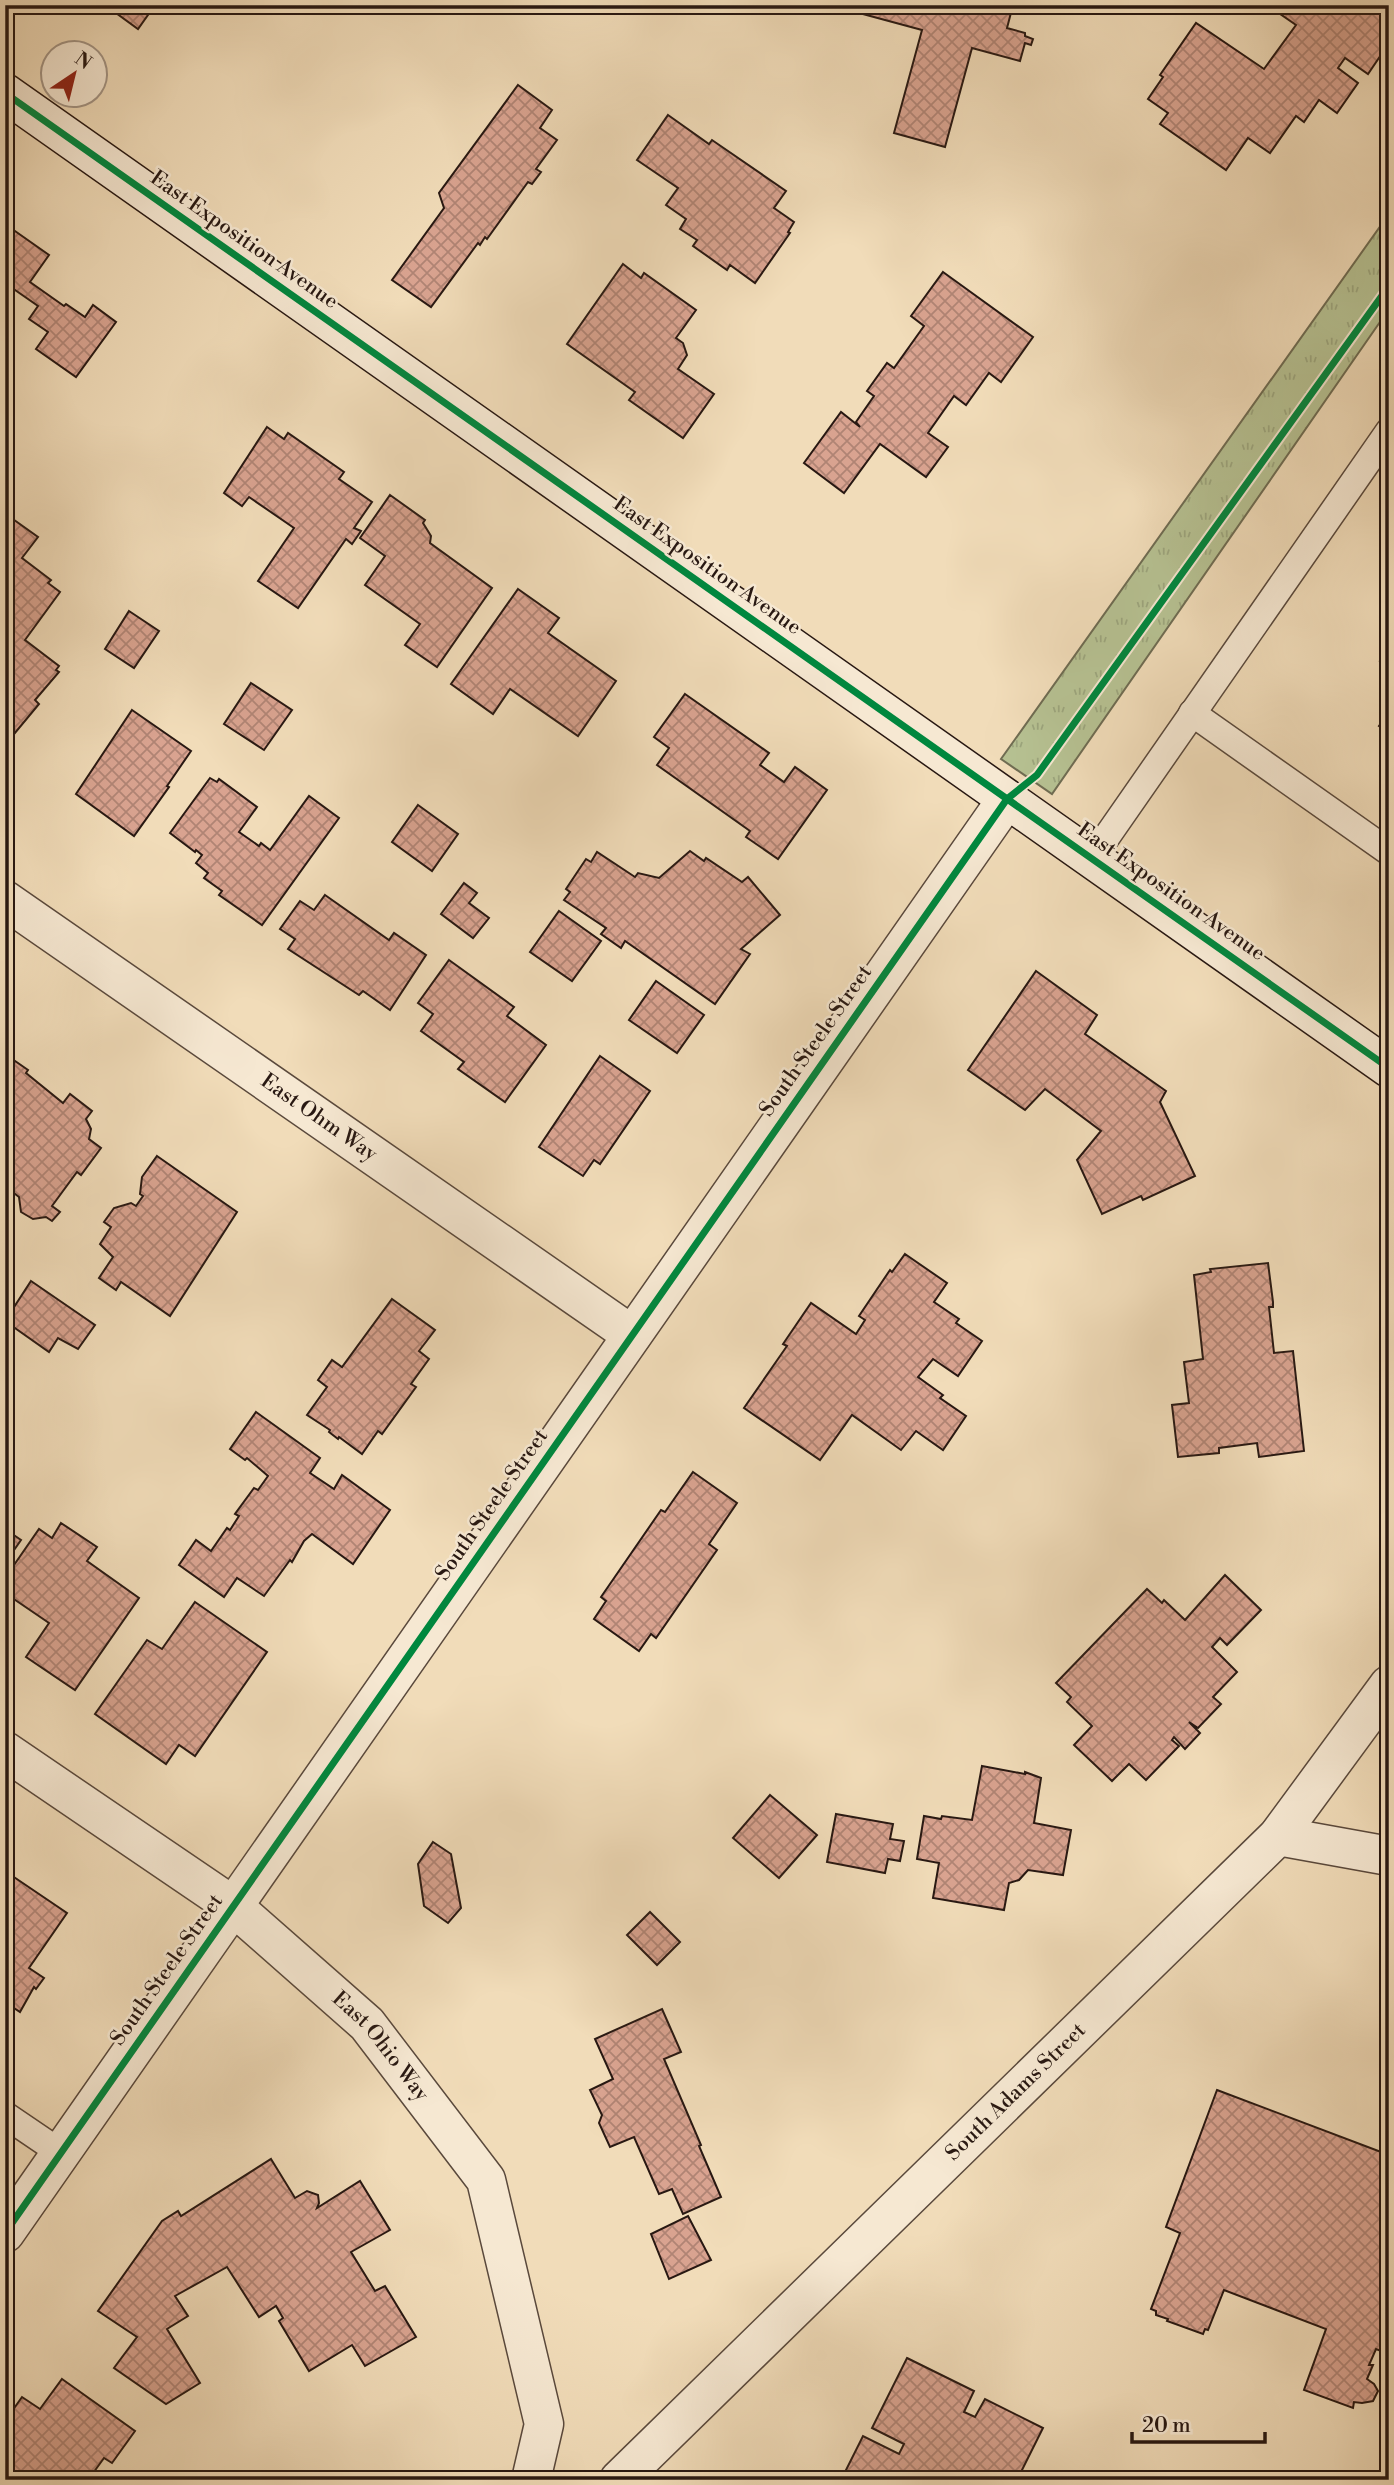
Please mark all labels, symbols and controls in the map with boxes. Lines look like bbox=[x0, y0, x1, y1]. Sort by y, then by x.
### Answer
north arrow bbox=[38, 38, 108, 108]
text: N bbox=[70, 47, 96, 75]
street label: East Exposition Avenue bbox=[145, 165, 343, 315]
street label: East Exposition Avenue bbox=[608, 491, 806, 641]
street label: East Exposition Avenue bbox=[1072, 817, 1270, 967]
street label: South Steele Street bbox=[754, 960, 878, 1122]
street label: East Ohm Way bbox=[255, 1068, 383, 1168]
street label: South Steele Street bbox=[430, 1424, 554, 1586]
street label: South Steele Street bbox=[105, 1889, 229, 2051]
street label: East Ohio Way bbox=[326, 1986, 435, 2107]
street label: South Adams Street bbox=[940, 2017, 1092, 2166]
scale bar bbox=[1132, 2401, 1264, 2445]
text: 20 m bbox=[1142, 2413, 1191, 2439]

